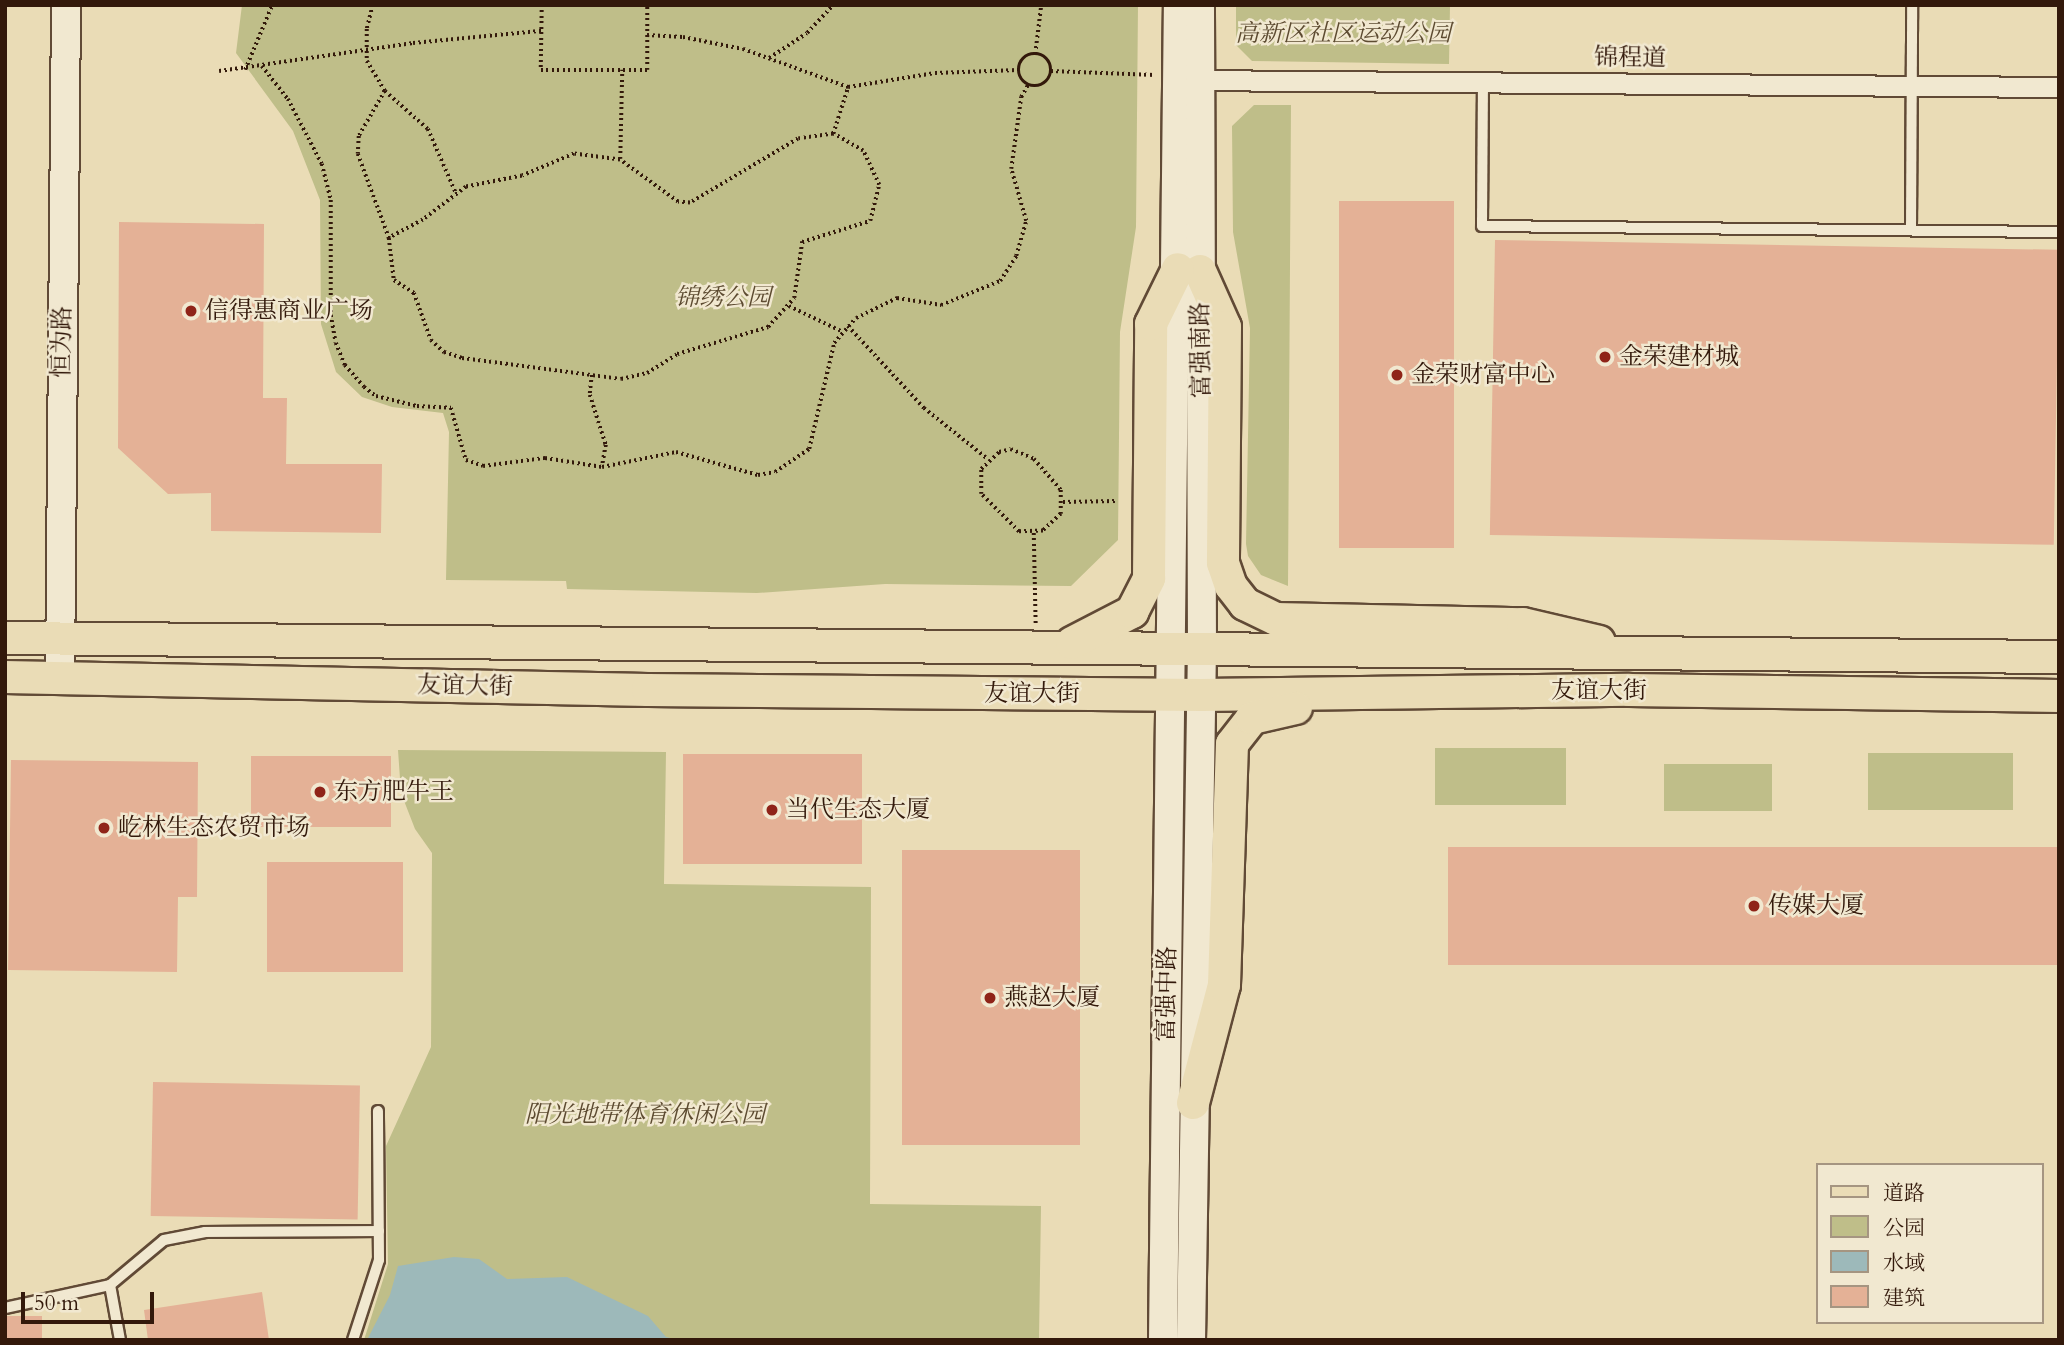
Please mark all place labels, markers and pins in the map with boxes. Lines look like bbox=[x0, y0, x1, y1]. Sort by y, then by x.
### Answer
place label: 信得惠商业广场 bbox=[205, 297, 373, 325]
marker: 信得惠商业广场 bbox=[183, 303, 199, 319]
place label: 金荣建材城 bbox=[1619, 343, 1739, 371]
marker: 金荣建材城 bbox=[1597, 349, 1613, 365]
place label: 金荣财富中心 bbox=[1411, 361, 1555, 389]
marker: 金荣财富中心 bbox=[1389, 367, 1405, 383]
place label: 东方肥牛王 bbox=[334, 778, 454, 806]
marker: 东方肥牛王 bbox=[312, 784, 328, 800]
place label: 当代生态大厦 bbox=[786, 796, 930, 824]
marker: 当代生态大厦 bbox=[764, 802, 780, 818]
place label: 屹林生态农贸市场 bbox=[118, 814, 310, 842]
marker: 屹林生态农贸市场 bbox=[96, 820, 112, 836]
place label: 传媒大厦 bbox=[1768, 892, 1864, 920]
marker: 传媒大厦 bbox=[1746, 898, 1762, 914]
place label: 燕赵大厦 bbox=[1004, 984, 1100, 1012]
marker: 燕赵大厦 bbox=[982, 990, 998, 1006]

